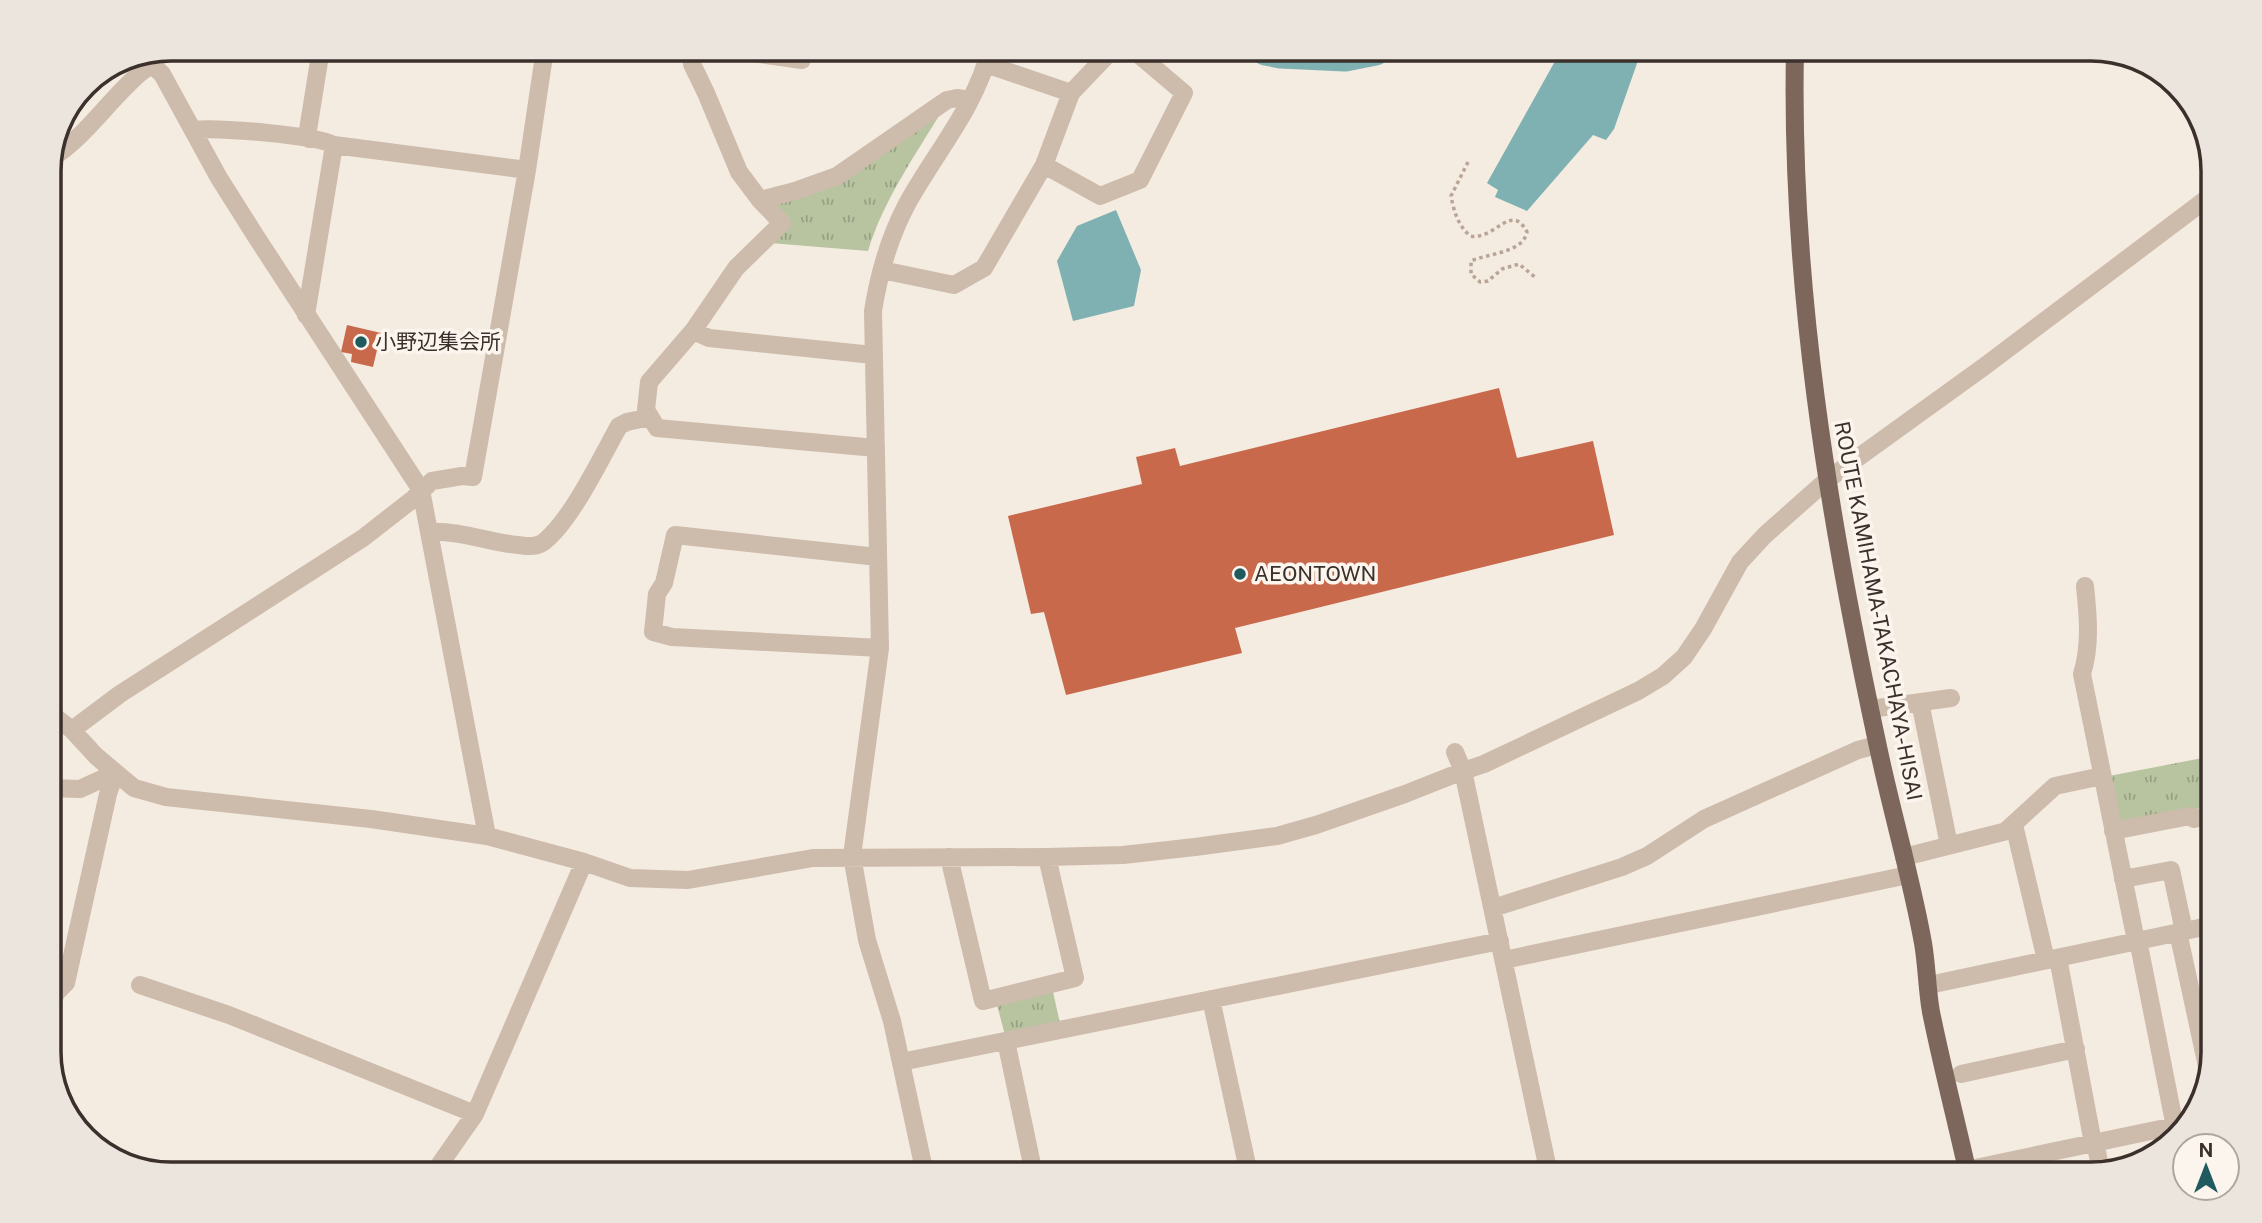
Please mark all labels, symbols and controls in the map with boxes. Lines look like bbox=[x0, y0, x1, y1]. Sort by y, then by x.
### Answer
place label: 小野辺集会所 bbox=[375, 329, 501, 354]
marker: 小野辺集会所 bbox=[353, 334, 369, 350]
street label: ROUTE KAMIHAMA-TAKACHAYA-HISAI bbox=[1829, 419, 1928, 803]
place label: AEONTOWN bbox=[1254, 561, 1376, 586]
marker: AEONTOWN bbox=[1232, 566, 1248, 582]
north arrow bbox=[2171, 1132, 2241, 1202]
text: N bbox=[2199, 1139, 2213, 1161]

